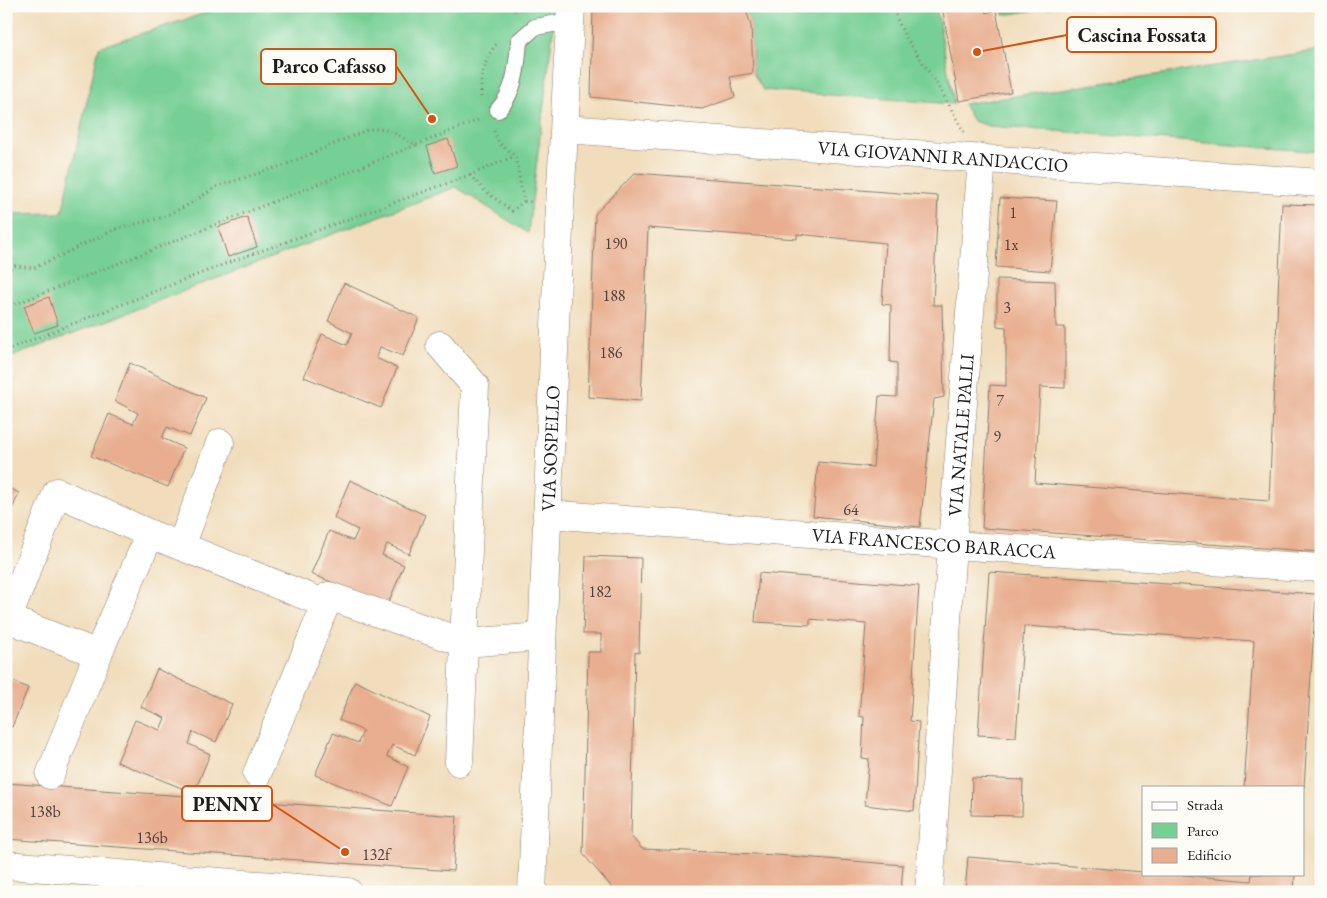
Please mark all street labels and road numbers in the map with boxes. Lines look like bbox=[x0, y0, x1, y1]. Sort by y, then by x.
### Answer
street label: VIA GIOVANNI RANDACCIO bbox=[817, 135, 1069, 178]
street label: VIA NATALE PALLI bbox=[942, 352, 980, 517]
street label: VIA SOSPELLO bbox=[535, 385, 566, 512]
street label: VIA FRANCESCO BARACCA bbox=[811, 522, 1058, 565]

